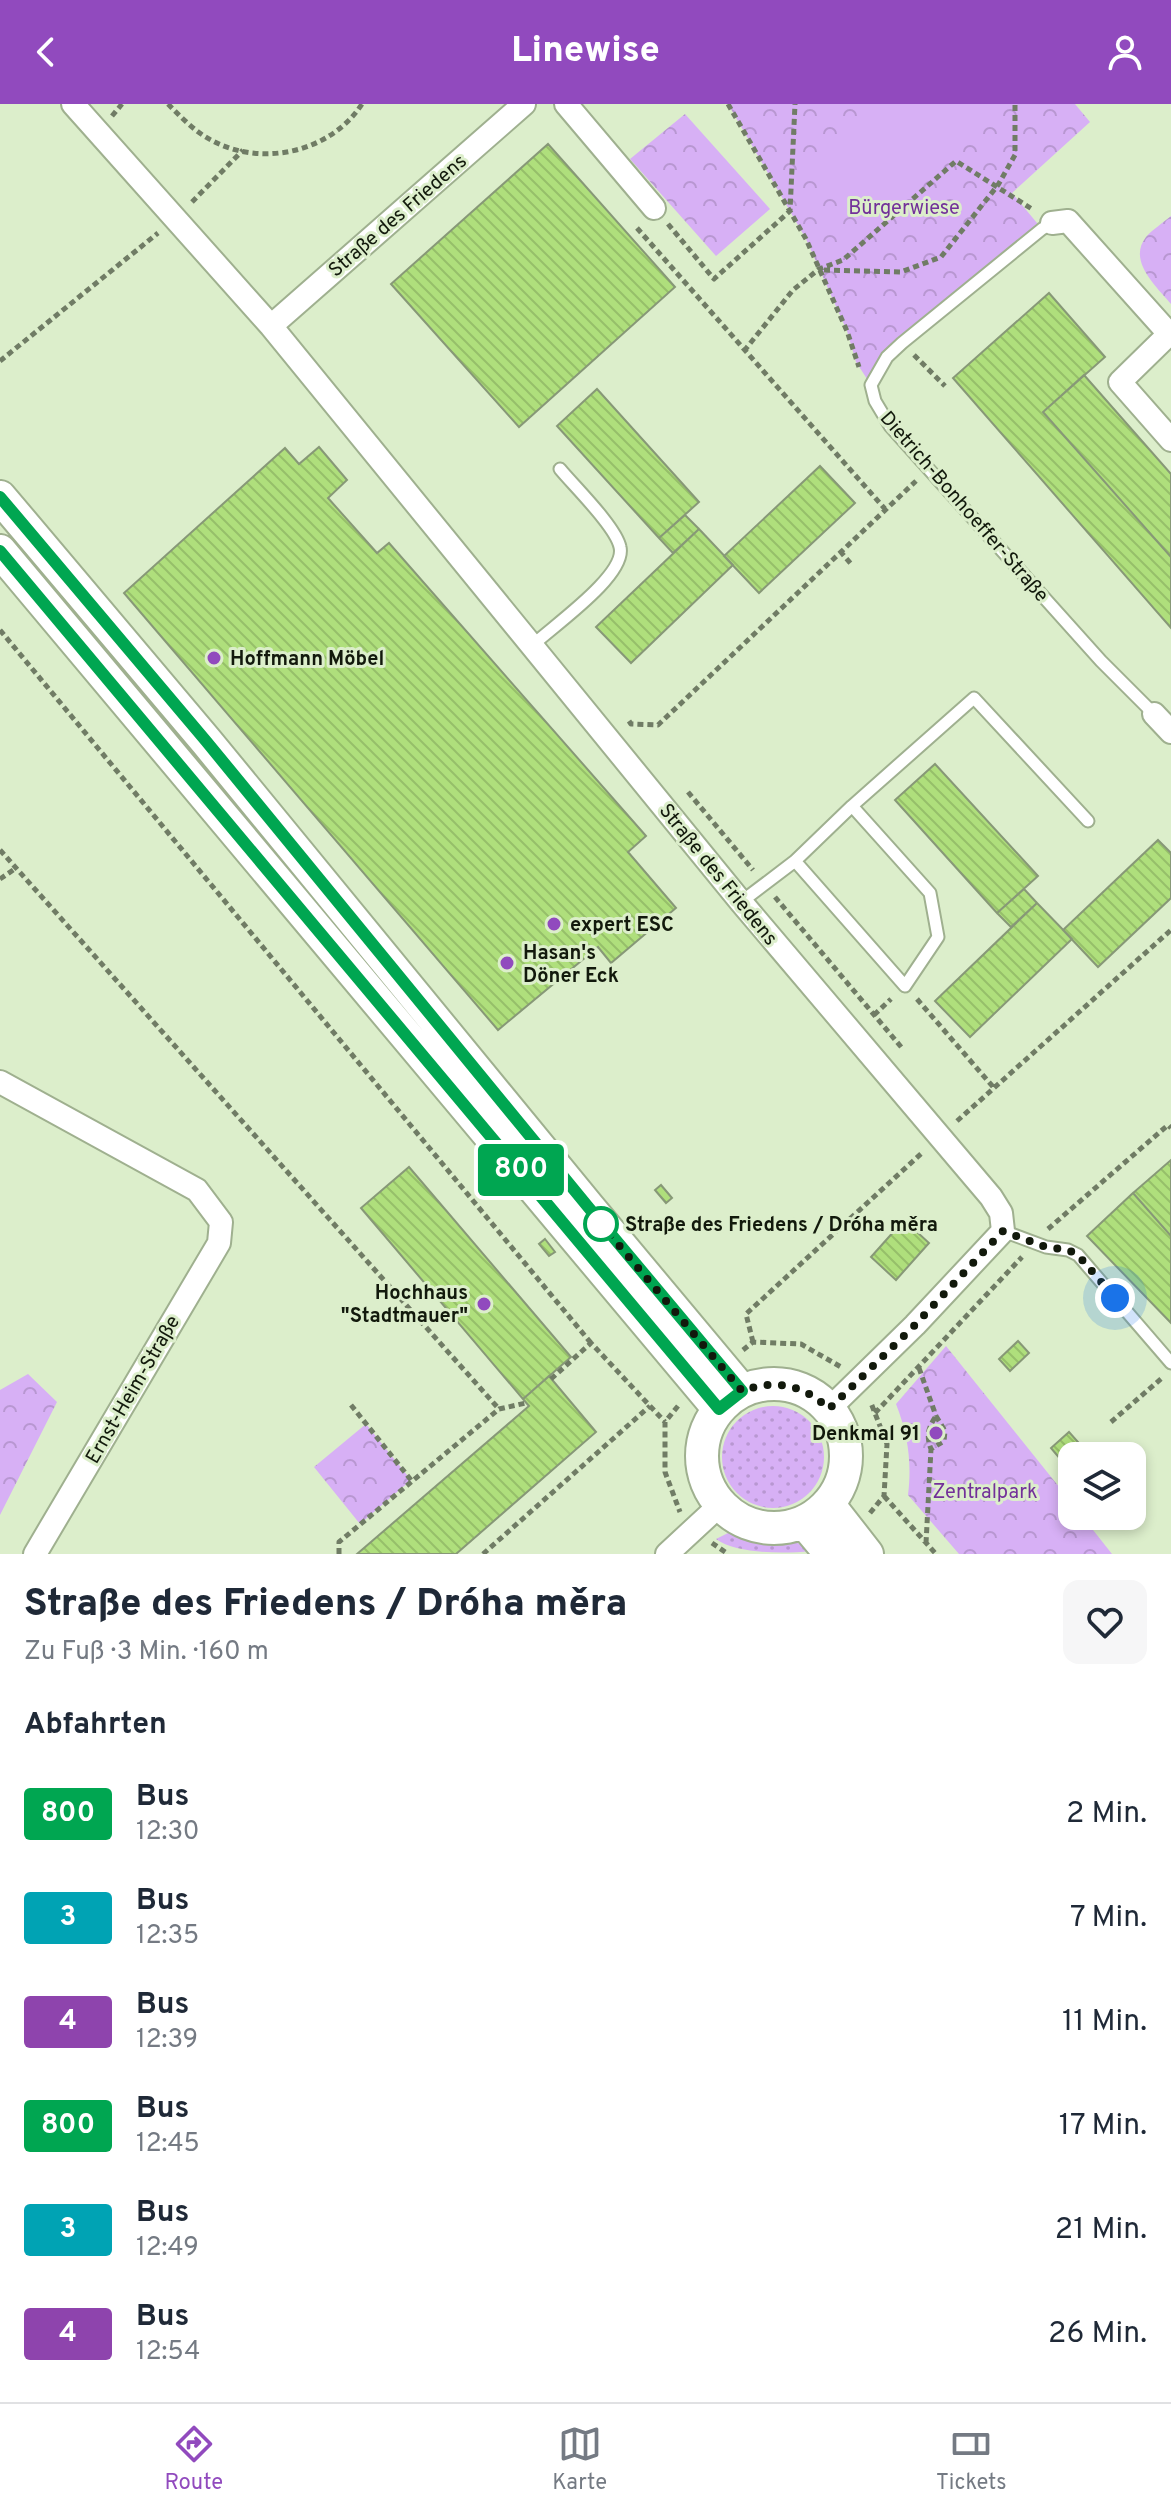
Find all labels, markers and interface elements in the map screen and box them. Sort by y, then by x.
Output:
text: Linewise [511,29,660,75]
icon: back [24,30,68,74]
icon: person [1103,30,1147,74]
street label: Straße des Friedens [324,149,473,284]
park label: Bürgerwiese [848,196,960,222]
street label: Dietrich-Bonhoeffer-Straße [873,406,1054,608]
place label: Hoffmann Möbel [230,647,384,673]
marker: Hoffmann Möbel [205,649,223,667]
street label: Straße des Friedens [652,799,783,952]
place label: expert ESC [570,913,674,939]
marker: expert ESC [545,915,563,933]
place label: Hasan's Döner Eck [523,941,619,990]
marker: Hasan's Döner Eck [498,954,516,972]
line badge: 800 [475,1144,567,1196]
text: 800 [494,1152,548,1188]
marker: Straße des Friedens / Dróha měra [584,1207,618,1241]
place label: Straße des Friedens / Dróha měra [625,1213,938,1239]
your location [1095,1278,1135,1318]
place label: Hochhaus "Stadtmauer" [341,1281,468,1330]
marker: Hochhaus "Stadtmauer" [475,1295,493,1313]
street label: Ernst-Heim-Straße [81,1311,187,1469]
place label: Denkmal 91 [812,1422,920,1448]
marker: Denkmal 91 [927,1424,945,1442]
map controls [1058,1442,1146,1530]
button: layers [1058,1442,1146,1530]
park label: Zentralpark [932,1480,1038,1506]
button: heart [1063,1580,1147,1664]
text: Straße des Friedens / Dróha měra [24,1581,627,1630]
text: Zu Fuß · 3 Min. · 160 m [24,1636,269,1669]
text: Abfahrten [24,1707,167,1744]
text: Bus [136,1779,189,1816]
text: 800 [41,1796,95,1832]
text: 2 Min. [1066,1796,1147,1833]
text: 12:30 [136,1816,200,1849]
text: Bus [136,1883,189,1920]
text: 3 [60,1900,76,1936]
text: 7 Min. [1070,1900,1147,1937]
text: 12:35 [136,1920,199,1953]
text: Bus [136,1987,189,2024]
text: 4 [59,2004,77,2040]
text: 11 Min. [1062,2004,1147,2041]
text: 12:39 [136,2024,198,2057]
text: Bus [136,2091,189,2128]
text: 800 [41,2108,95,2144]
text: 17 Min. [1059,2108,1147,2145]
text: 12:45 [136,2128,200,2161]
text: Bus [136,2195,189,2232]
text: 3 [60,2212,76,2248]
text: 21 Min. [1055,2212,1147,2249]
text: 12:49 [136,2232,199,2265]
text: Bus [136,2299,189,2336]
text: 4 [59,2316,77,2352]
text: 26 Min. [1048,2316,1147,2353]
text: 12:54 [136,2336,200,2369]
tab: Route [164,2422,223,2497]
tab: Karte [552,2422,607,2497]
tab: Tickets [936,2422,1006,2497]

